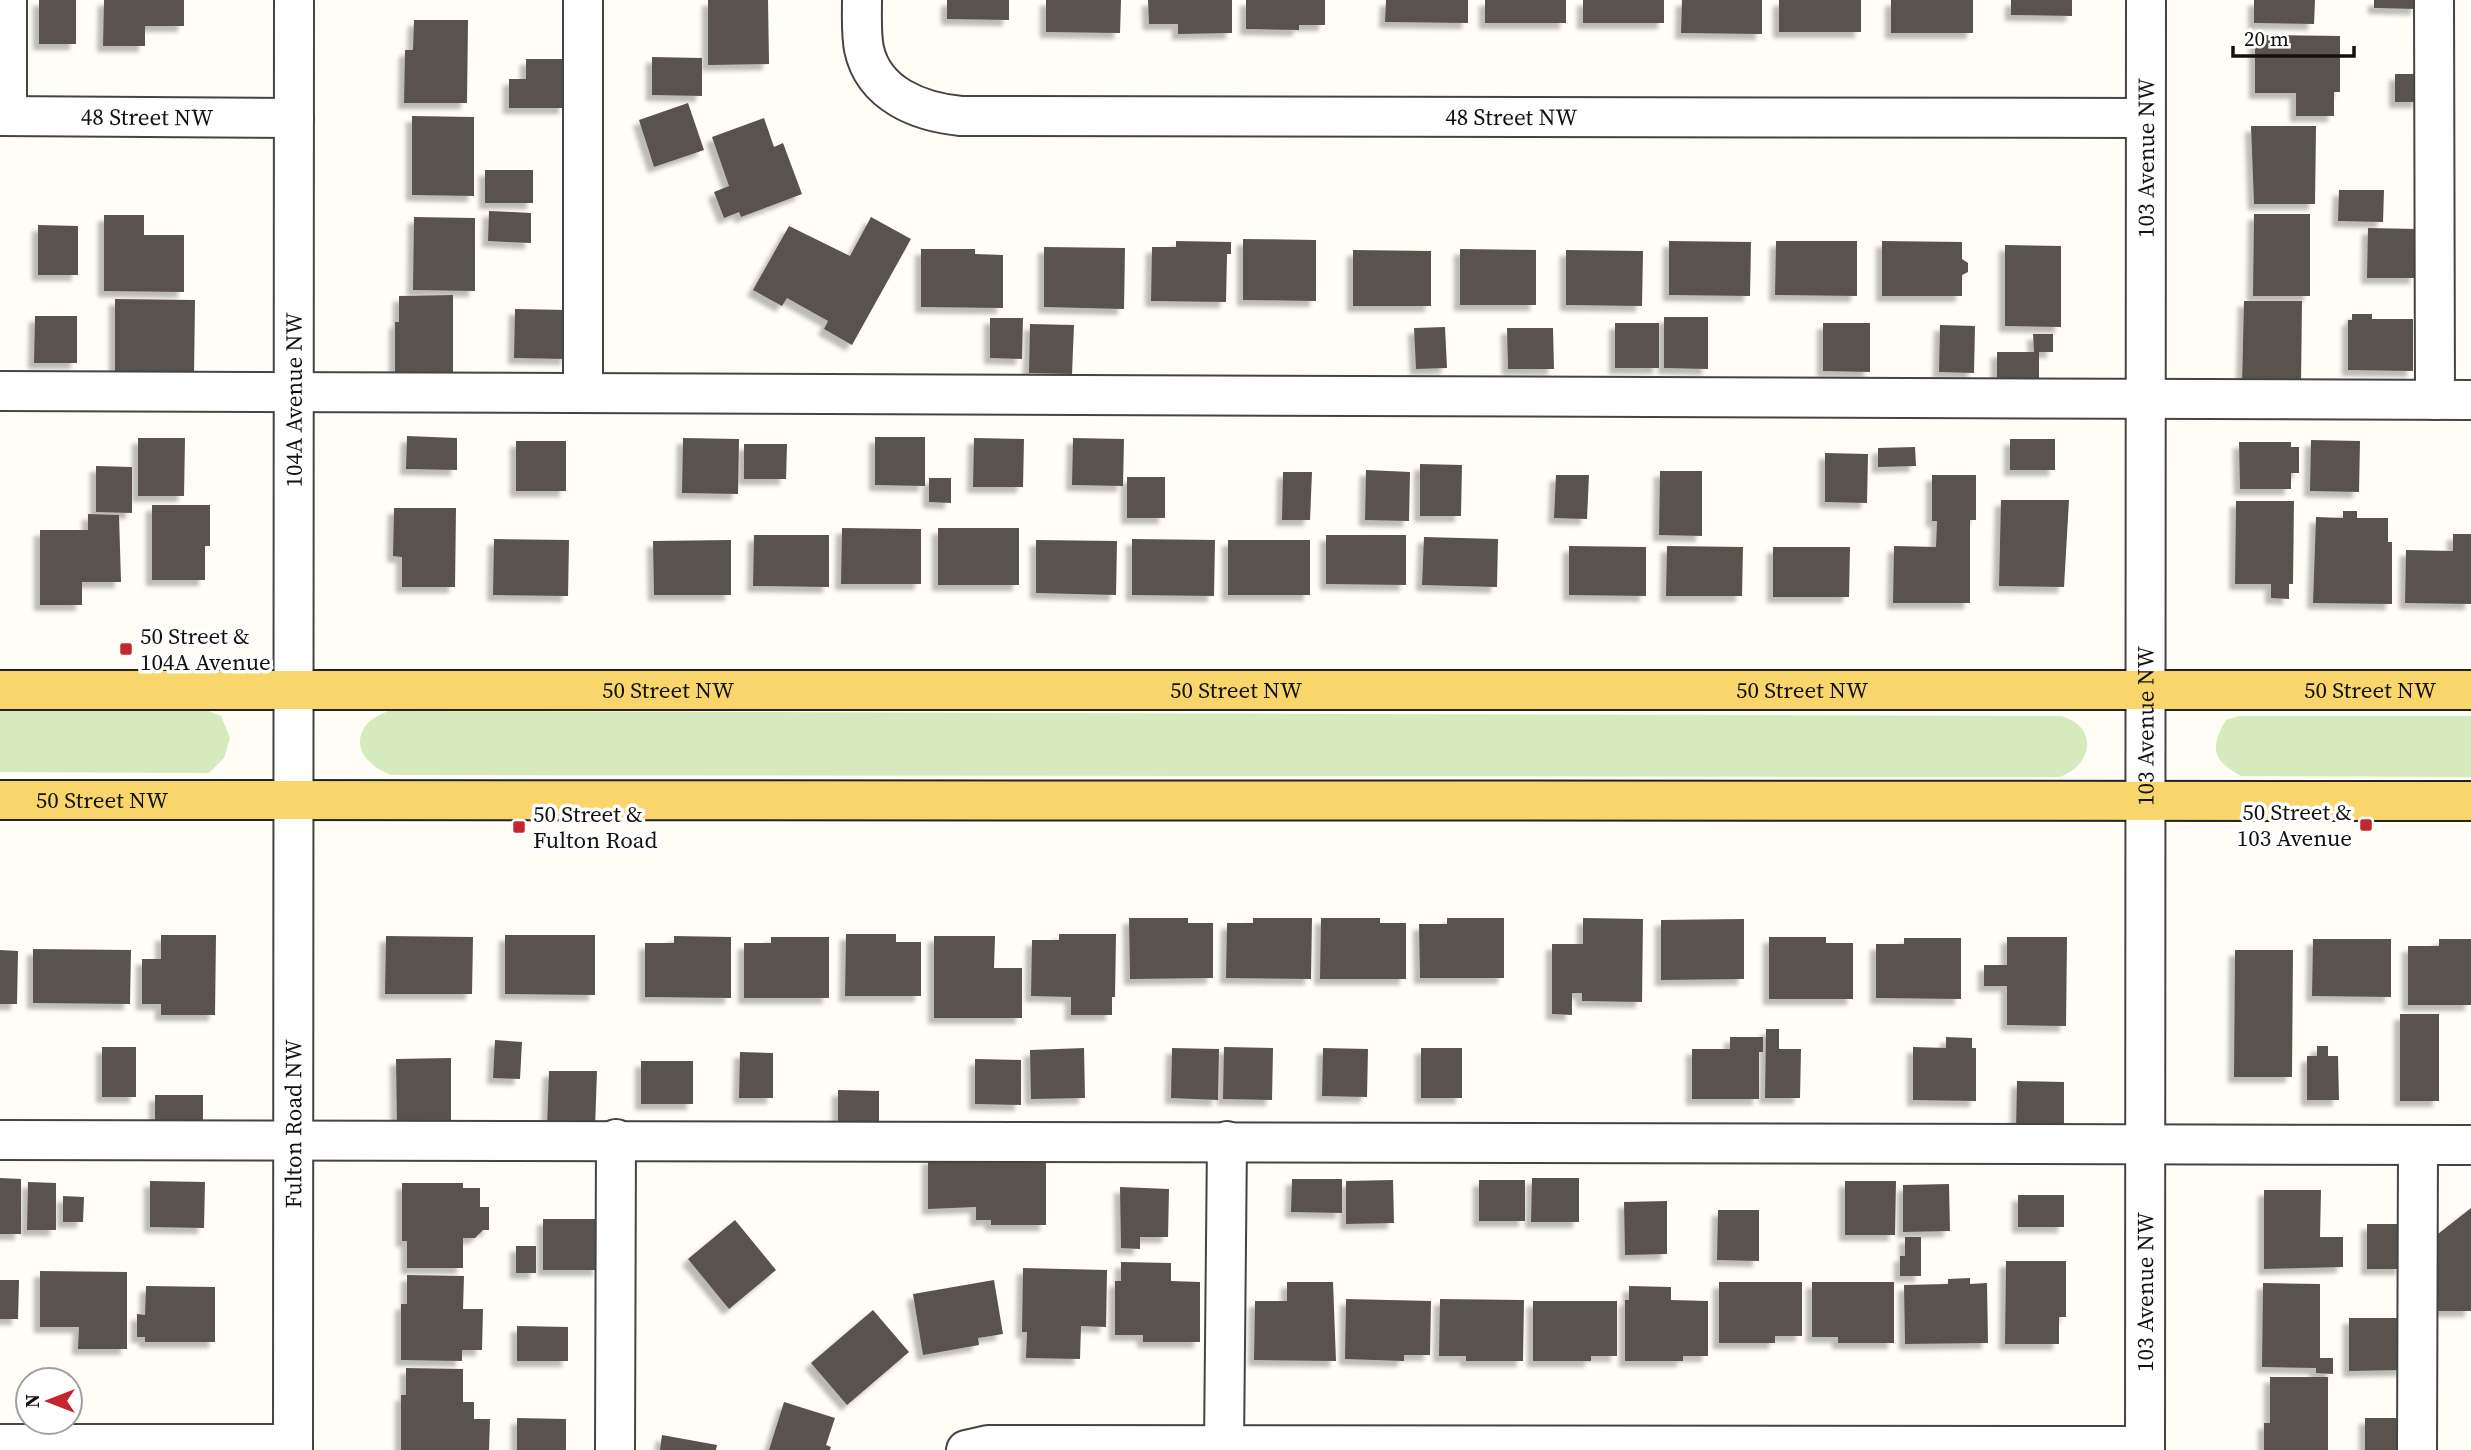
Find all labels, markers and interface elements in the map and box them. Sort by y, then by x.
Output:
scale bar [2233,14,2354,58]
text: 20 m [2244,24,2289,53]
street label: 103 Avenue NW [2130,78,2162,238]
street label: 48 Street NW [81,101,213,133]
street label: 48 Street NW [1445,101,1578,133]
street label: 104A Avenue NW [278,312,310,488]
place label: 50 Street & 104A Avenue [140,620,271,678]
marker: 50 Street & 104A Avenue [118,641,134,657]
street label: 103 Avenue NW [2129,646,2162,806]
street label: 50 Street NW [602,674,734,706]
street label: 50 Street NW [1170,674,1302,706]
street label: 50 Street NW [1736,674,1868,706]
street label: 50 Street NW [2304,674,2436,706]
street label: 50 Street NW [36,784,168,816]
place label: 50 Street & 103 Avenue [2237,796,2352,854]
place label: 50 Street & Fulton Road [533,798,658,856]
marker: 50 Street & 103 Avenue [2358,817,2374,833]
marker: 50 Street & Fulton Road [511,819,527,835]
street label: Fulton Road NW [277,1039,309,1209]
street label: 103 Avenue NW [2129,1212,2161,1372]
north arrow [14,1366,84,1436]
text: N [19,1394,45,1408]

